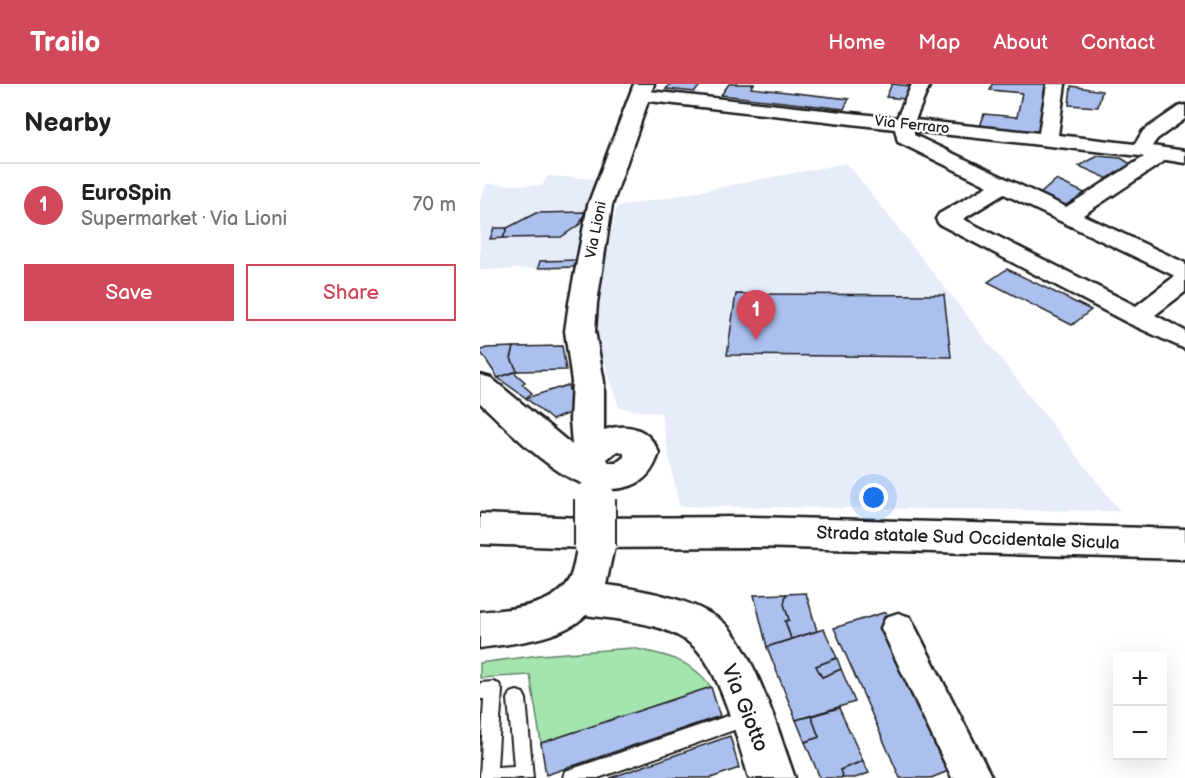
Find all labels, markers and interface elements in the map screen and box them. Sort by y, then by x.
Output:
text: Trailo [30,26,101,59]
text: Home [828,30,885,55]
text: Map [918,30,960,55]
text: About [993,30,1048,55]
text: Contact [1081,30,1155,55]
text: Nearby [24,108,111,139]
street label: Via Ferraro [874,112,950,138]
text: EuroSpin [81,180,172,207]
text: 1 [39,193,48,217]
text: 70 m [412,193,456,217]
street label: Via Lioni [581,200,611,260]
text: Supermarket · Via Lioni [81,207,287,231]
button: Save [24,264,234,321]
button: Share [246,264,456,321]
pin: 1 [736,290,776,340]
your location [859,483,888,512]
street label: Strada statale Sud Occidentale Sicula [816,522,1120,554]
map controls [1113,652,1167,760]
button: + [1113,652,1167,706]
street label: Via Giotto [716,661,774,755]
button: − [1113,706,1167,760]

